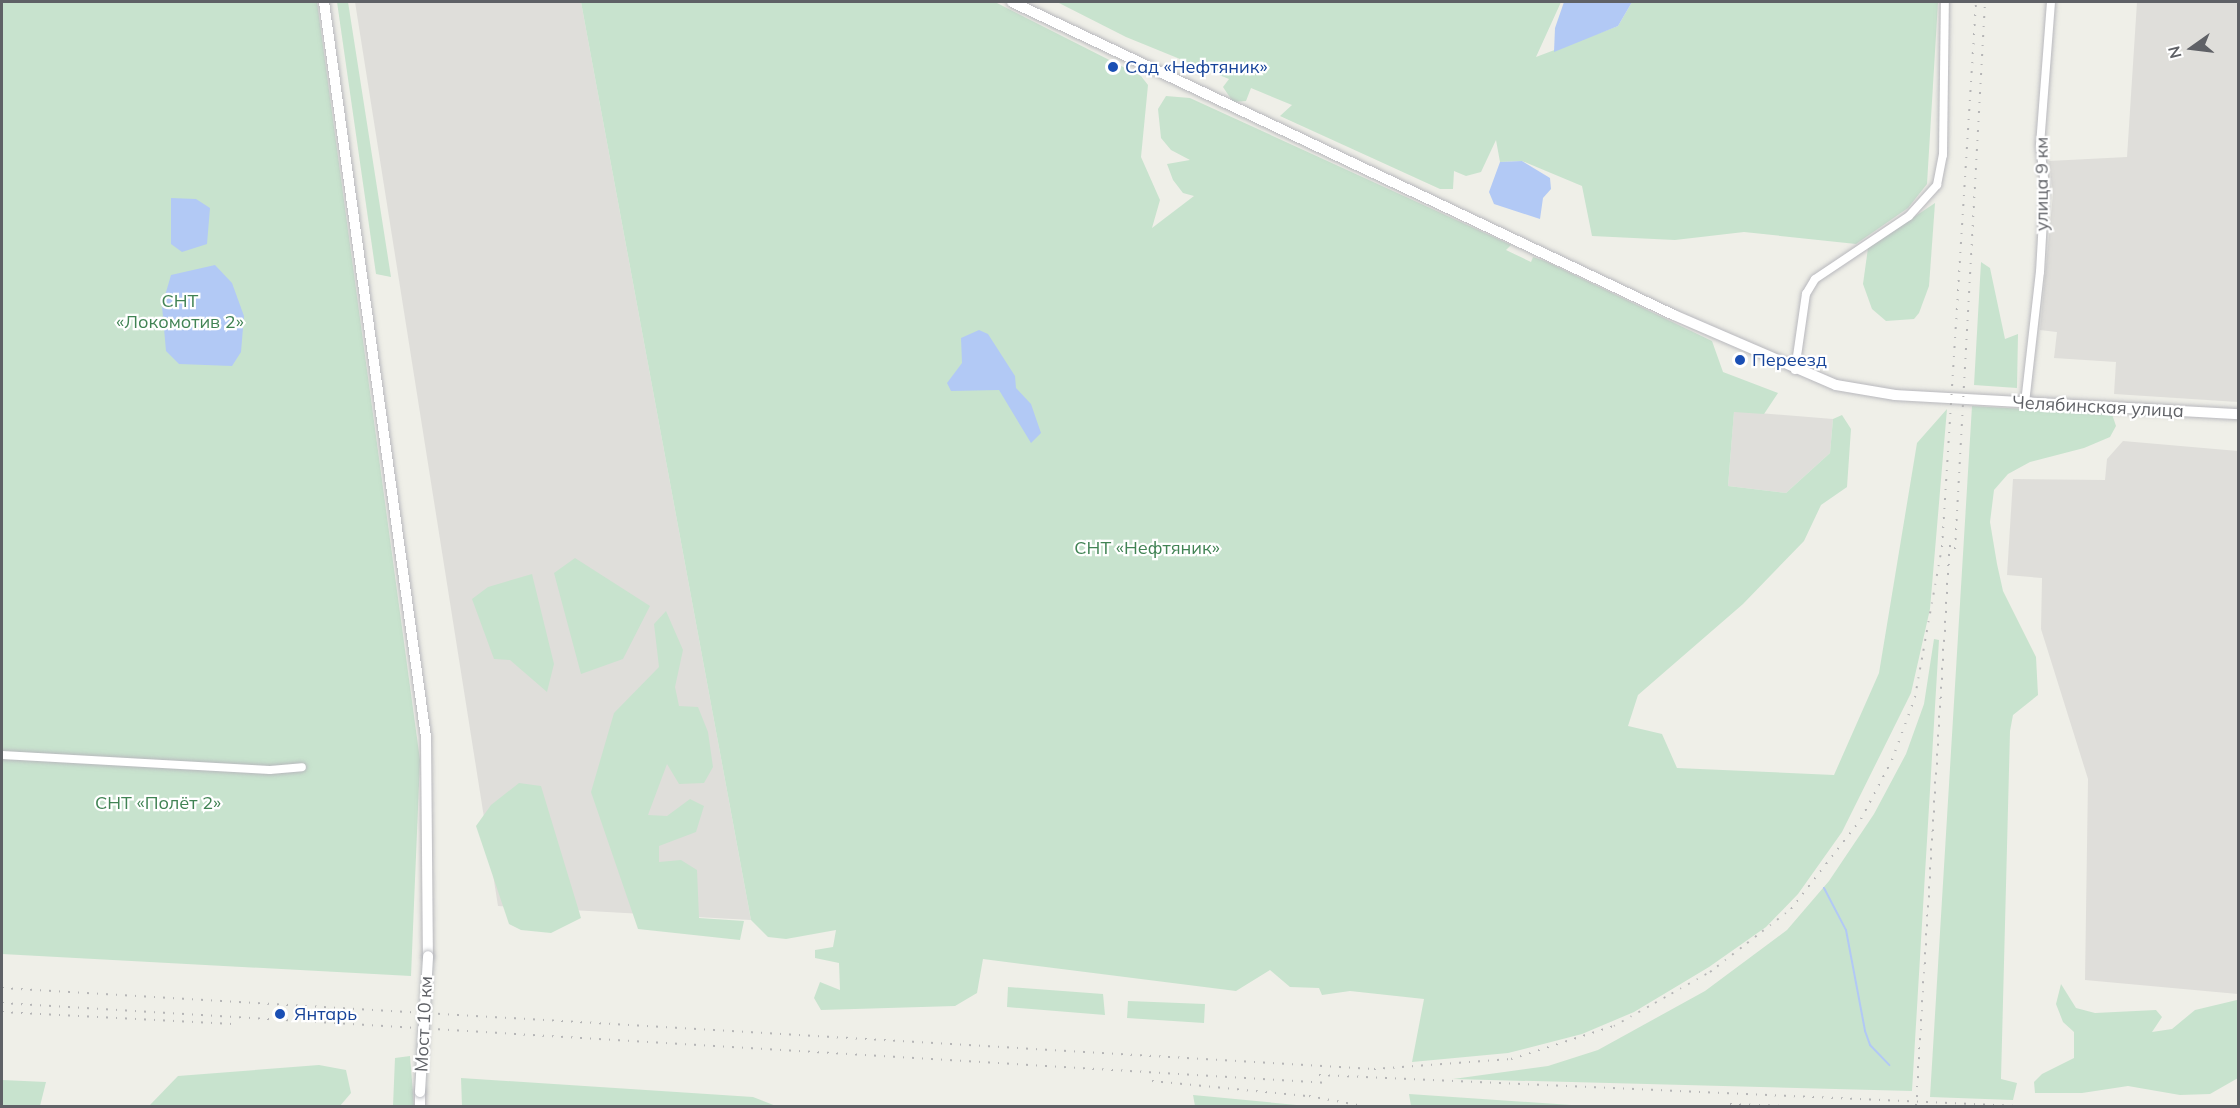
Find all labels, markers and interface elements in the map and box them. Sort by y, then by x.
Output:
north arrow [2162,18,2222,78]
text: N [2163,44,2186,61]
place label: Сад «Нефтяник» [1125,56,1267,78]
marker: Сад «Нефтяник» [1106,60,1120,74]
street label: улица 9 км [2031,137,2053,231]
park label: СНТ «Локомотив 2» [116,291,244,334]
place label: Переезд [1752,349,1827,371]
marker: Переезд [1733,353,1747,367]
street label: Челябинская улица [2012,392,2184,422]
park label: СНТ «Нефтяник» [1074,537,1220,559]
park label: СНТ «Полёт 2» [95,792,221,814]
street label: Мост 10 км [411,976,437,1072]
place label: Янтарь [294,1003,357,1025]
marker: Янтарь [271,1005,289,1023]

